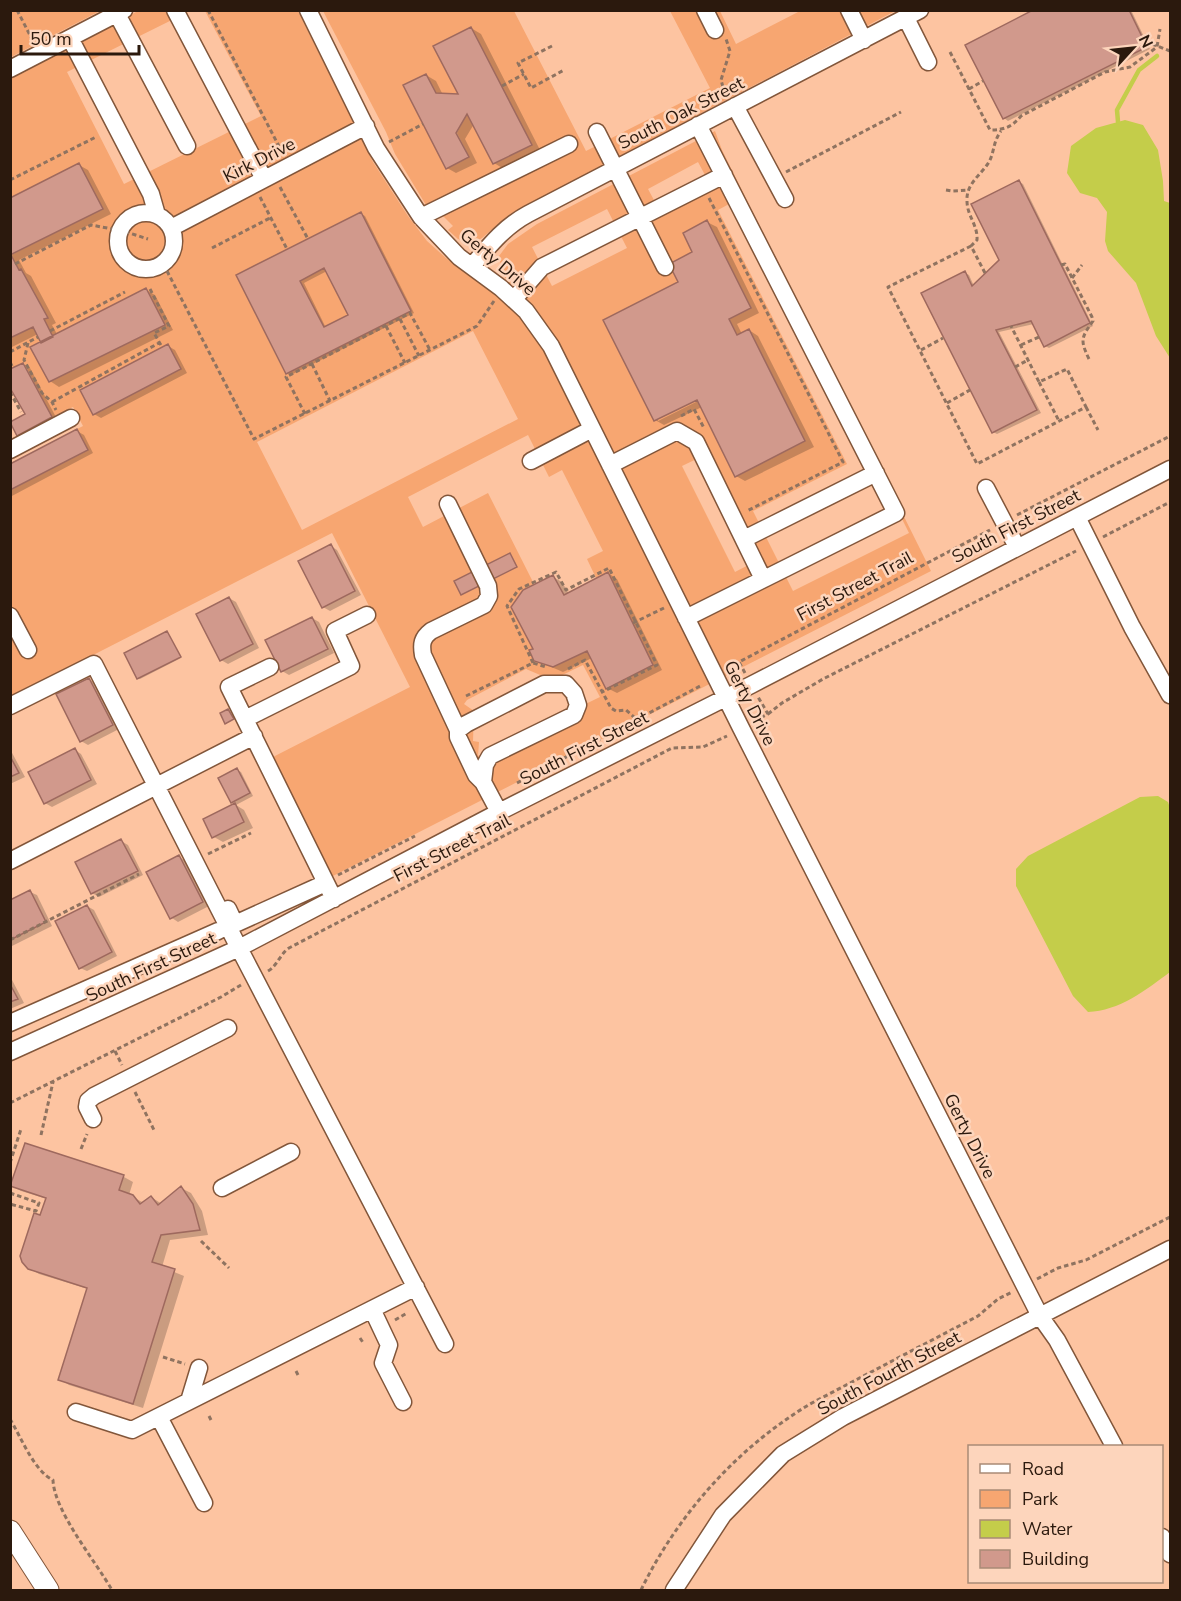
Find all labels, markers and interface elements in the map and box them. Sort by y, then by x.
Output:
scale bar [21,18,140,56]
north arrow [1103,18,1163,78]
text: 50 m [30,27,72,51]
text: N [1133,31,1158,52]
street label: South Oak Street [614,71,749,155]
street label: Kirk Drive [219,132,299,188]
street label: Gerty Drive [455,223,541,301]
street label: South First Street [948,483,1085,569]
street label: First Street Trail [793,545,918,627]
street label: Gerty Drive [718,656,782,750]
street label: South First Street [516,705,653,791]
street label: First Street Trail [389,808,515,888]
street label: South First Street [82,926,221,1008]
street label: Gerty Drive [938,1089,1002,1183]
street label: South Fourth Street [813,1325,966,1421]
legend [968,1445,1163,1583]
text: Road [1022,1457,1064,1481]
text: Park [1022,1487,1059,1511]
text: Water [1022,1517,1073,1541]
text: Building [1022,1547,1089,1571]

